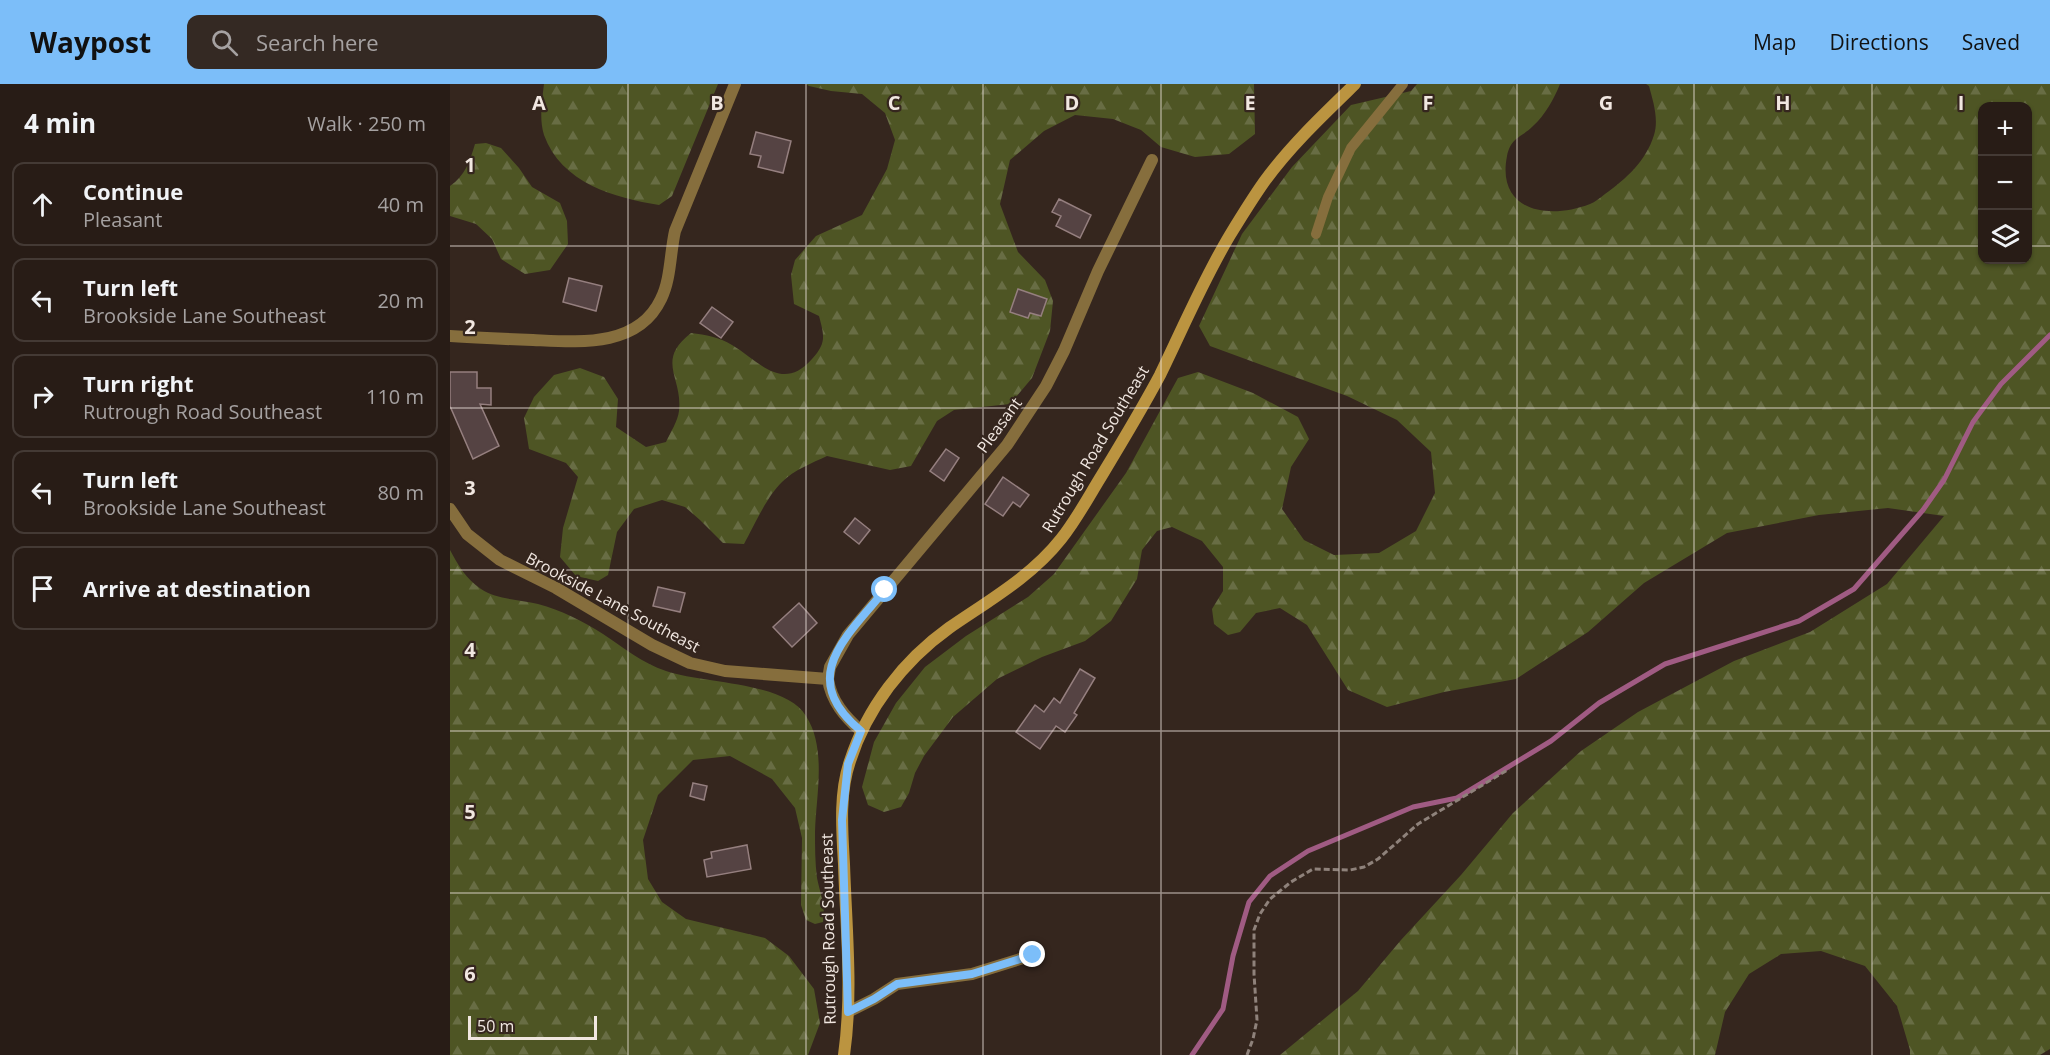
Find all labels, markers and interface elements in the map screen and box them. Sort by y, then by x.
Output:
search box [187,15,607,69]
text: Waypost [30,23,151,61]
icon: search [208,26,241,59]
text: Search here [256,27,379,57]
text: Map [1753,28,1796,56]
text: Directions [1829,28,1929,56]
text: Saved [1962,28,2020,56]
text: A [532,89,546,116]
text: B [710,89,724,116]
text: C [888,89,901,116]
text: D [1065,89,1079,116]
text: E [1244,89,1256,116]
text: F [1423,89,1433,116]
text: G [1599,89,1613,116]
text: H [1775,89,1791,116]
text: I [1958,89,1964,116]
map controls [1978,102,2032,264]
button: + [1978,102,2032,156]
text: 4 min [24,105,96,141]
text: Walk · 250 m [307,110,426,137]
text: 1 [464,151,476,178]
button: − [1978,156,2032,210]
text: Continue [83,176,183,206]
icon: ahead [26,188,59,221]
text: 40 m [377,191,424,218]
text: Pleasant [83,206,162,233]
button: layers [1978,210,2032,264]
text: Turn left [83,272,178,302]
icon: left [26,284,59,317]
text: 20 m [377,287,424,314]
text: Brookside Lane Southeast [83,302,326,329]
text: 2 [464,313,476,340]
street label: Rutrough Road Southeast [1036,361,1154,537]
text: Turn right [83,368,194,398]
icon: right [26,380,59,413]
text: 110 m [366,383,424,410]
street label: Pleasant [971,393,1027,457]
text: Rutrough Road Southeast [83,398,322,425]
text: Turn left [83,464,178,494]
text: 3 [464,474,476,501]
icon: left [26,476,59,509]
text: 80 m [377,479,424,506]
text: Brookside Lane Southeast [83,494,326,521]
street label: Brookside Lane Southeast [522,547,704,657]
icon: arrive [26,572,59,605]
text: Arrive at destination [83,573,311,603]
route start [871,576,897,602]
text: 4 [464,636,476,663]
text: 5 [464,798,476,825]
street label: Rutrough Road Southeast [815,833,841,1025]
route end [1019,941,1045,967]
text: 6 [464,960,476,987]
scale bar [468,1013,597,1040]
text: 50 m [477,1015,514,1037]

